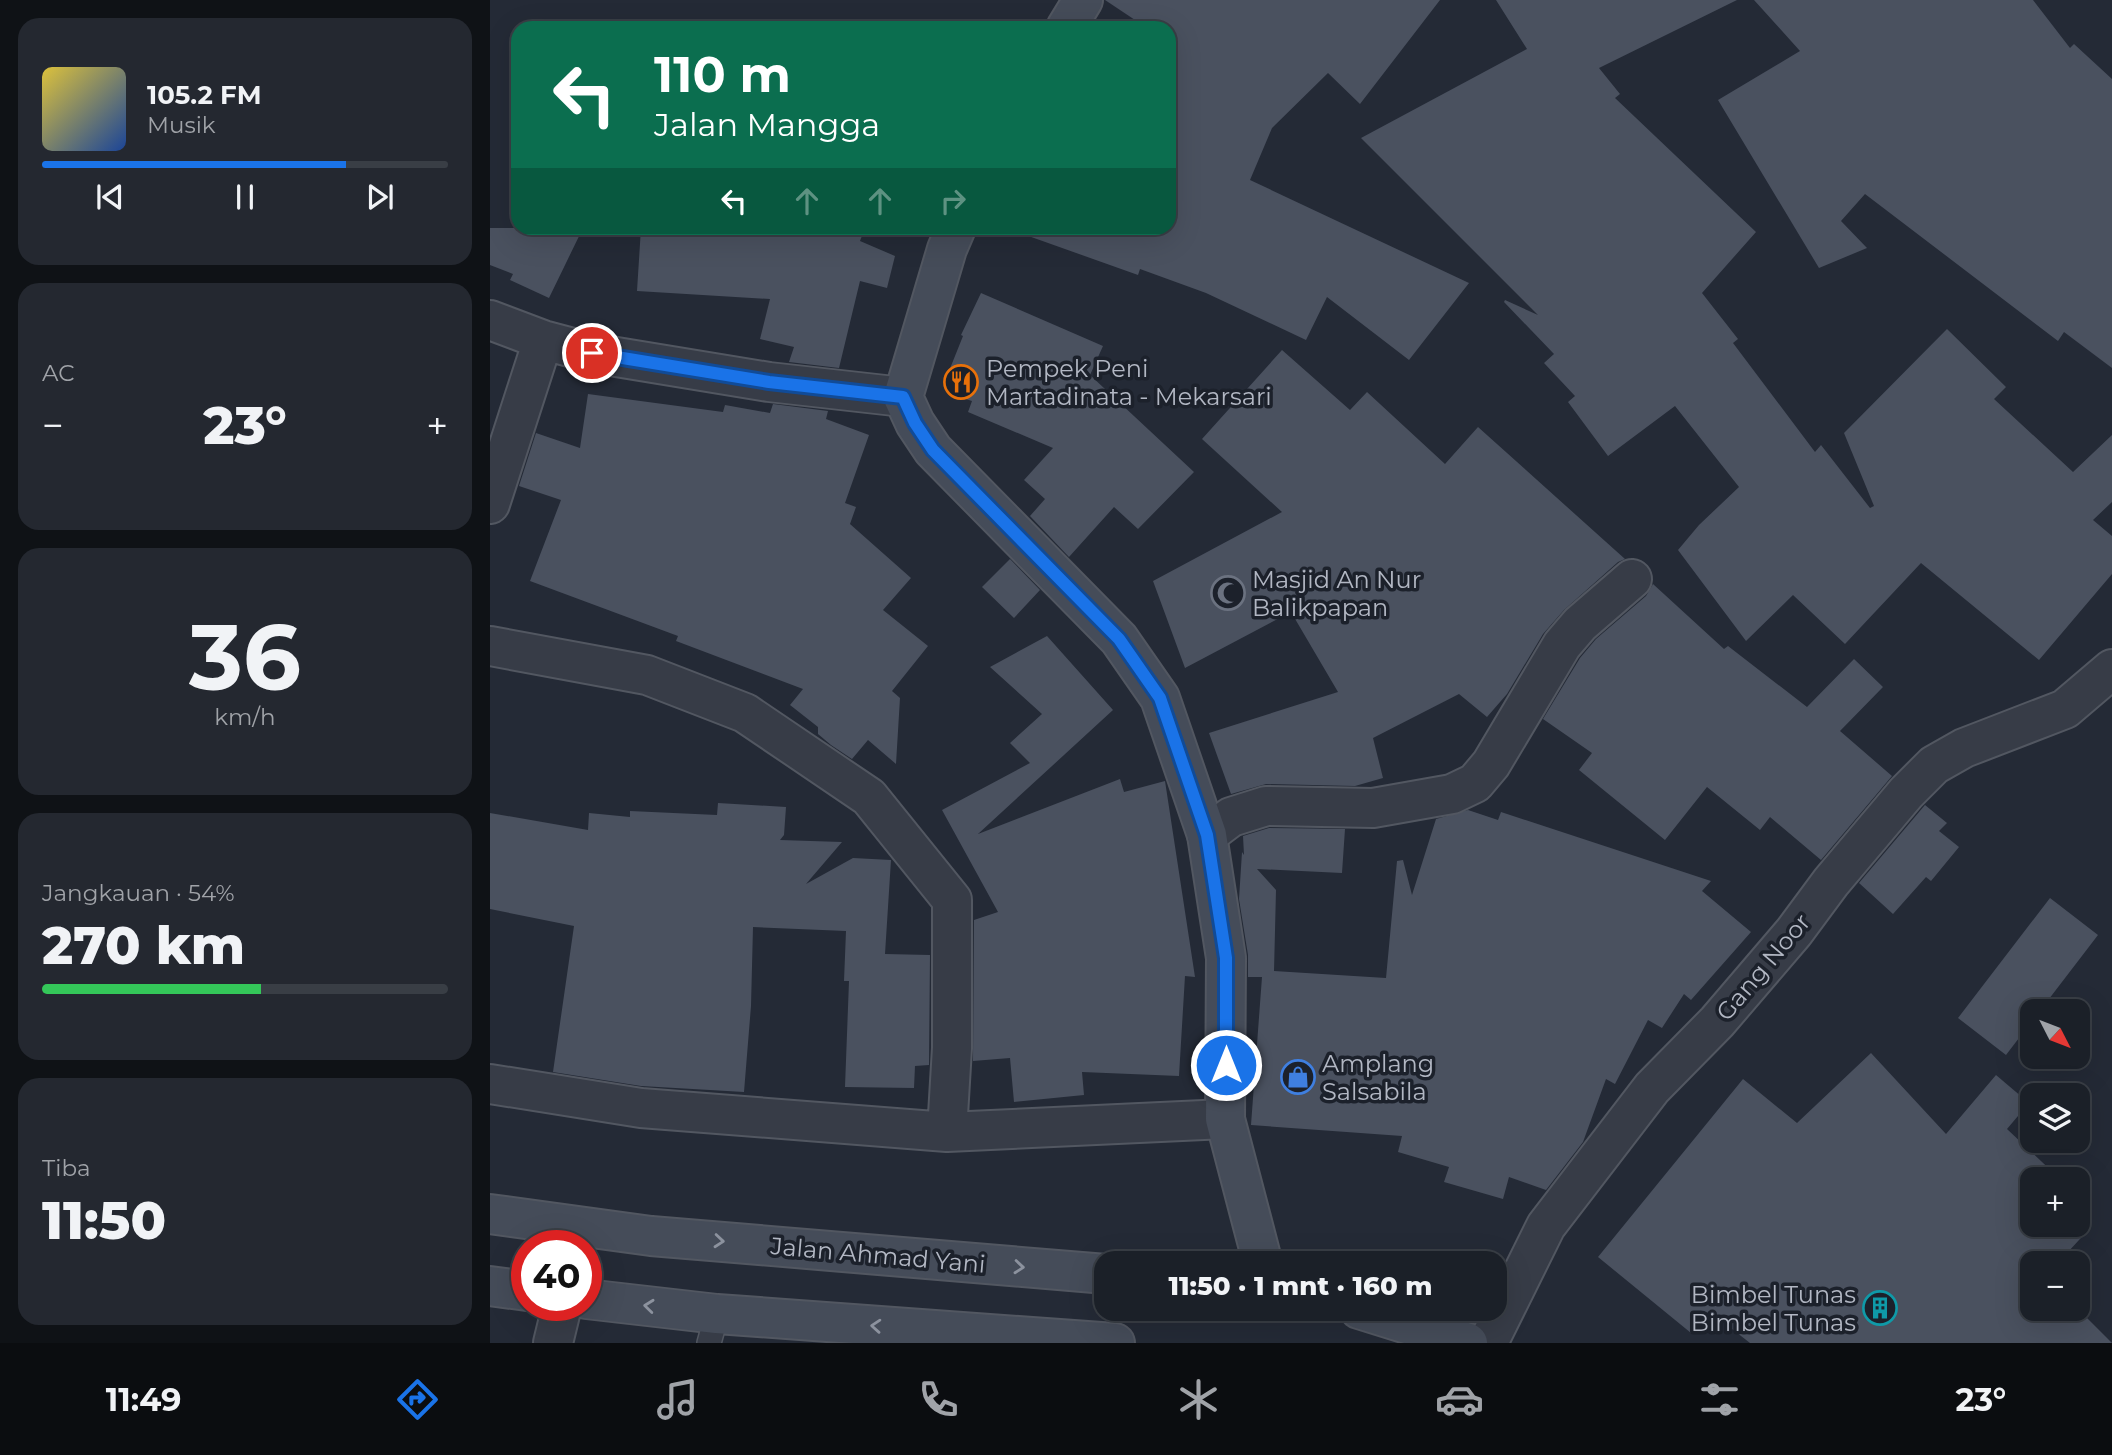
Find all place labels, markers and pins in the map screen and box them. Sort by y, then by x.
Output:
pin [562,323,622,383]
place label: Pempek Peni Martadinata - Mekarsari [986,354,1272,411]
restaurant icon: Pempek Peni Martadinata - Mekarsari [942,363,980,401]
place label: Masjid An Nur Balikpapan [1252,565,1421,622]
mosque icon: Masjid An Nur Balikpapan [1209,574,1247,612]
place label: Amplang Salsabila [1322,1049,1434,1106]
shop icon: Amplang Salsabila [1279,1058,1317,1096]
place label: Bimbel Tunas Bimbel Tunas [1691,1280,1856,1337]
building icon: Bimbel Tunas Bimbel Tunas [1861,1289,1899,1327]

